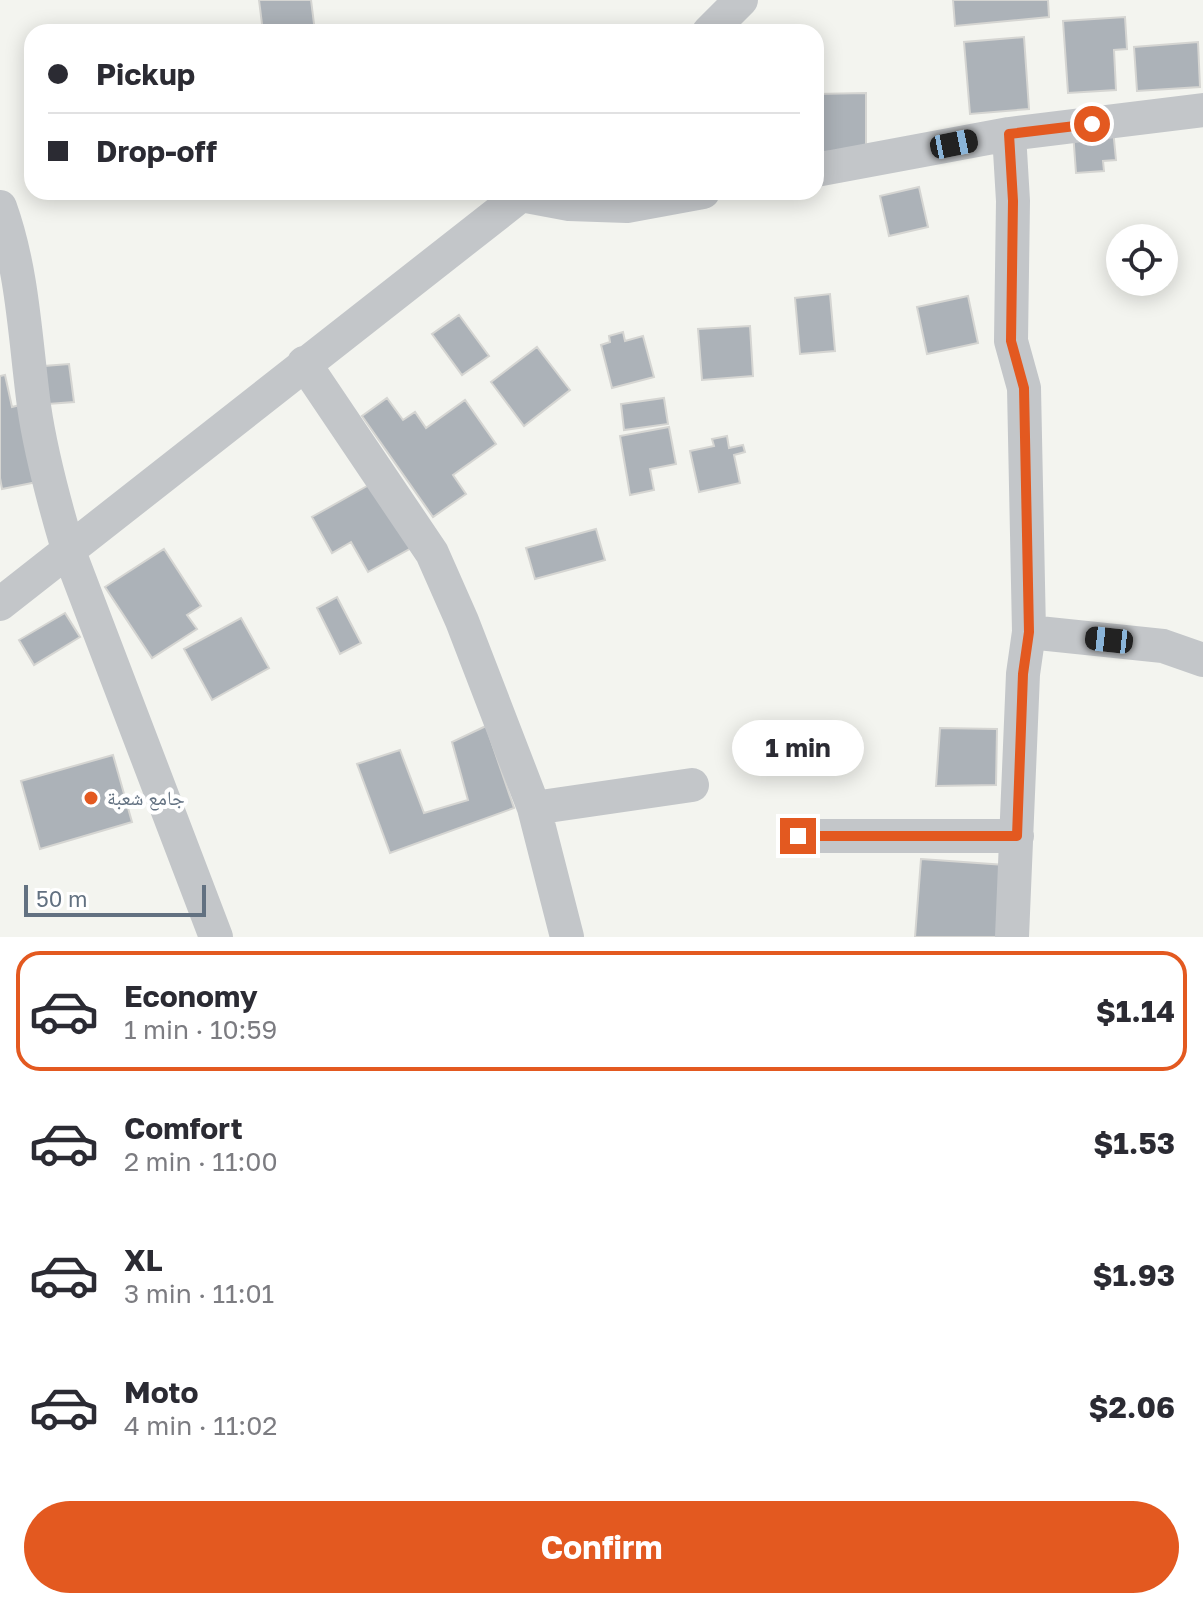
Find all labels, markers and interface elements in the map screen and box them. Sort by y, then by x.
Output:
text: Pickup [96,56,195,92]
route start [1074,106,1110,142]
car [928,128,980,160]
text: Drop-off [96,133,217,169]
map controls [1106,224,1178,296]
button: locate [1106,224,1178,296]
car [1084,626,1134,654]
callout: 1 min [732,720,864,776]
text: 1 min [765,732,831,763]
place label: جامع شعبة [107,785,185,811]
marker: جامع شعبة [82,789,100,807]
route end [780,818,816,854]
scale bar [24,881,206,917]
text: 50 m [36,885,87,912]
icon: car [28,975,100,1047]
text: Economy [124,978,258,1014]
text: $1.14 [1096,993,1175,1029]
text: 1 min · 10:59 [124,1014,277,1045]
icon: car [28,1107,100,1179]
text: Comfort [124,1110,243,1146]
text: $1.53 [1093,1125,1175,1161]
text: 2 min · 11:00 [124,1146,278,1177]
icon: car [28,1239,100,1311]
text: XL [124,1242,163,1278]
text: $1.93 [1093,1257,1175,1293]
text: 3 min · 11:01 [124,1278,274,1309]
icon: car [28,1371,100,1443]
text: Moto [124,1374,199,1410]
text: $2.06 [1088,1389,1175,1425]
text: 4 min · 11:02 [124,1410,277,1441]
button: Confirm [24,1501,1179,1593]

